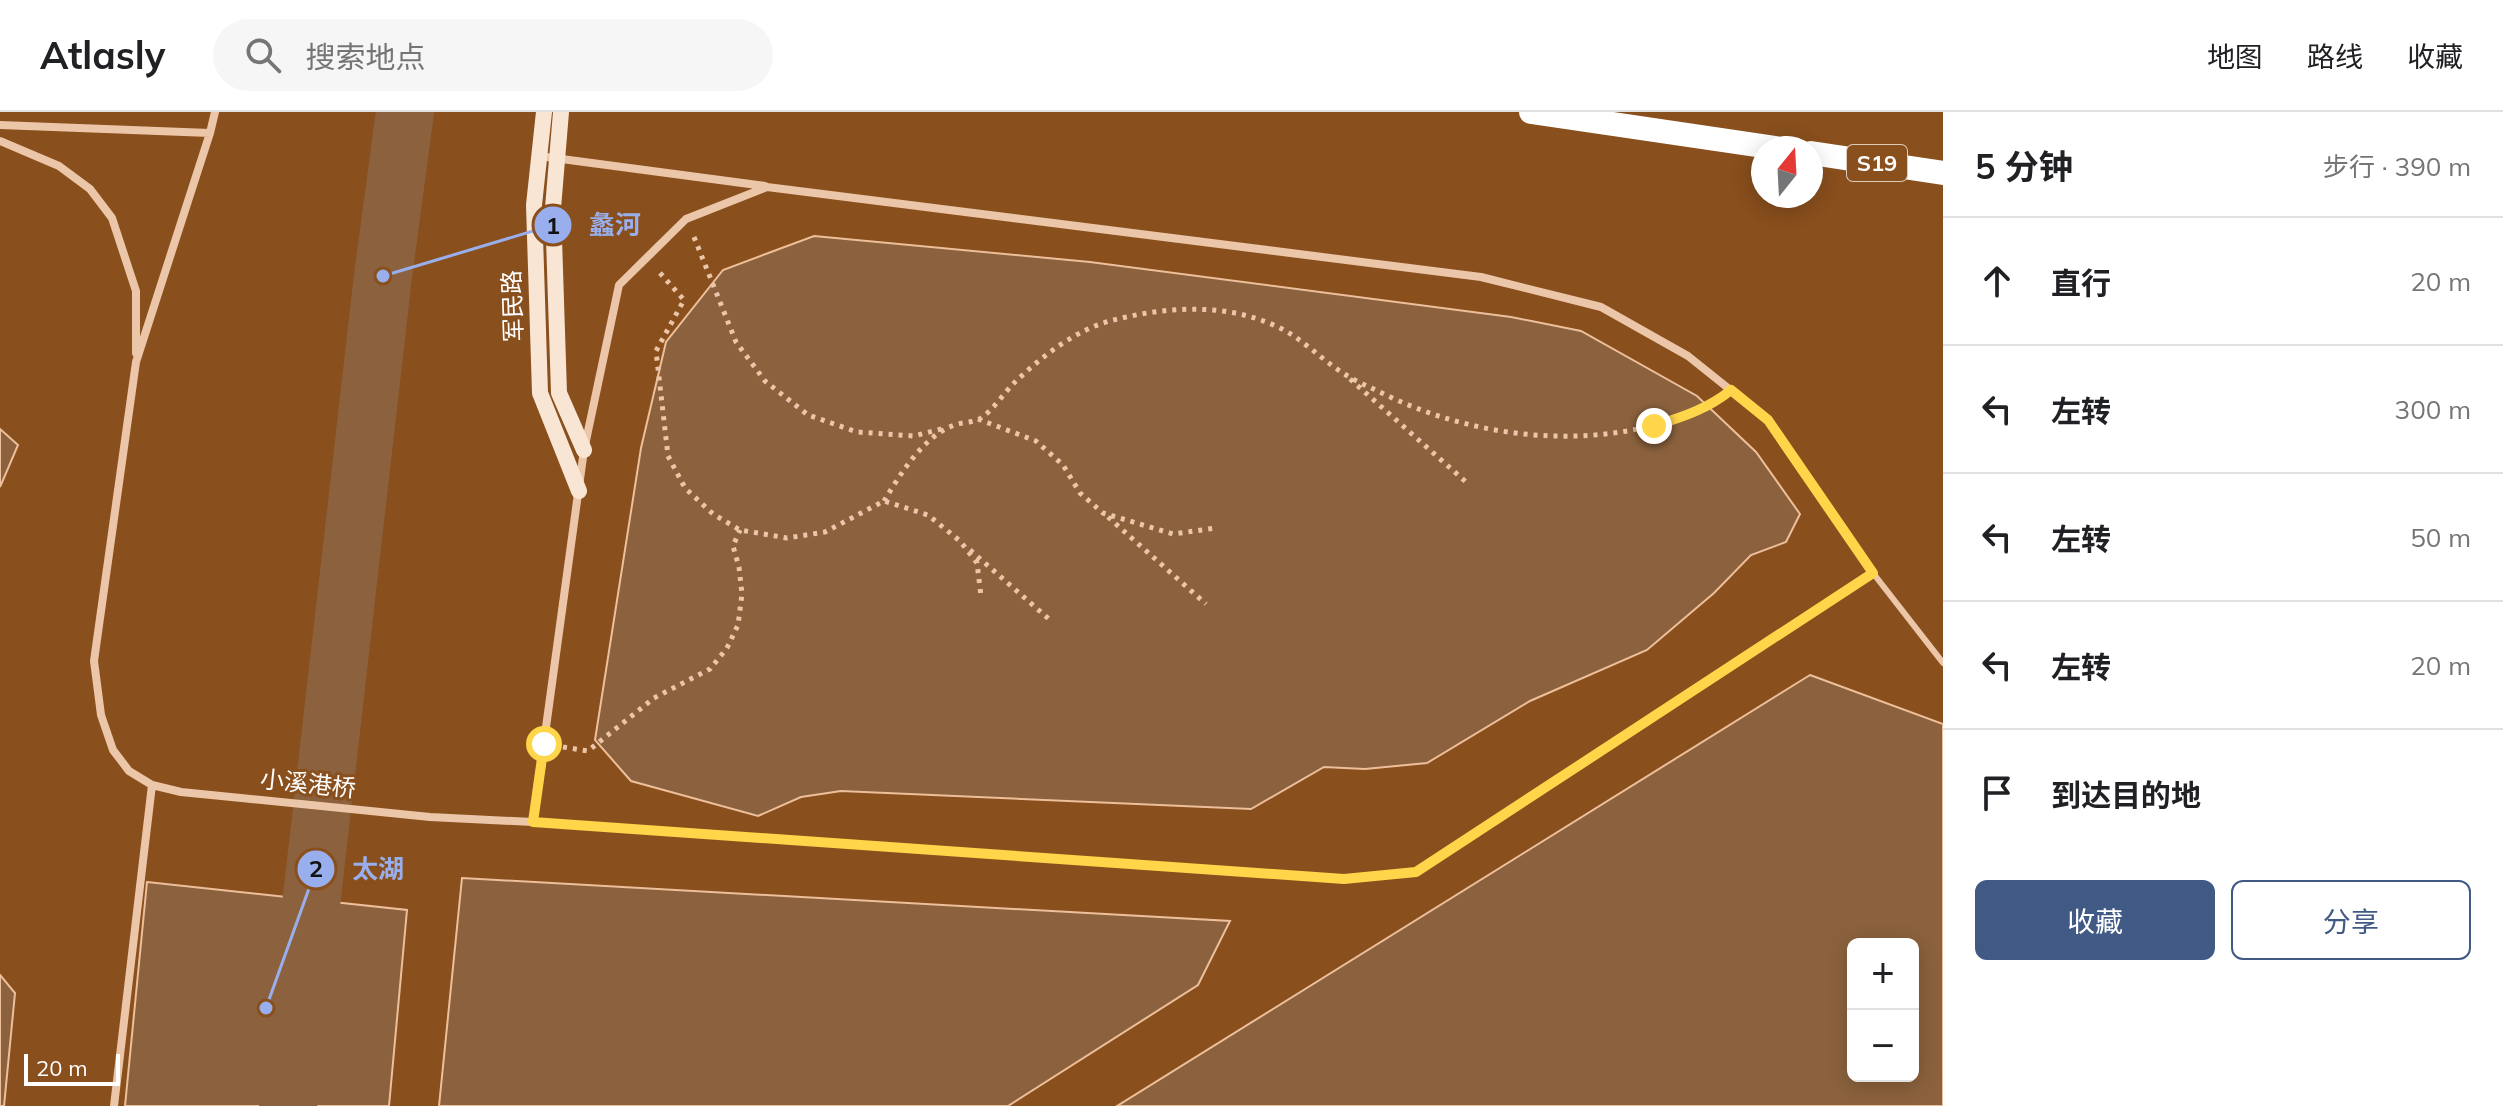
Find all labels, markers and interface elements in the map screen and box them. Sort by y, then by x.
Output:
search box [213,19,773,91]
text: Atlasly [40,31,165,79]
icon: search [241,33,285,77]
text: 搜索地点 [305,38,425,76]
text: 地图 [2207,39,2263,74]
text: 路线 [2307,39,2363,74]
text: 收藏 [2407,39,2463,74]
north arrow [1751,136,1823,208]
road number: S19 [1847,145,1907,181]
text: 5 分钟 [1975,145,2073,188]
text: 步行 · 390 m [2323,150,2471,183]
callout: 蠡河 [533,200,657,250]
text: 蠡河 [589,208,641,241]
text: 1 [546,210,560,240]
icon: ahead [1975,259,2019,303]
text: 直行 [2051,264,2111,302]
text: 20 m [2410,265,2471,298]
street label: 军民路 [496,270,528,343]
icon: left [1975,387,2019,431]
text: 左转 [2051,392,2111,430]
text: 300 m [2395,393,2471,426]
route end [1636,408,1672,444]
icon: left [1975,515,2019,559]
text: 左转 [2051,520,2111,558]
text: 50 m [2410,521,2471,554]
icon: left [1975,643,2019,687]
text: 左转 [2051,648,2111,686]
text: 20 m [2410,649,2471,682]
route start [526,726,562,762]
street label: 小溪港桥 [259,763,357,803]
icon: arrive [1975,771,2019,815]
text: 到达目的地 [2051,776,2201,814]
callout: 太湖 [296,844,420,894]
text: 太湖 [352,852,404,885]
text: 2 [309,853,323,883]
button: 收藏 [1975,880,2215,960]
button: 分享 [2231,880,2471,960]
map controls [1847,938,1919,1082]
button: + [1847,938,1919,1010]
button: − [1847,1010,1919,1082]
scale bar [24,1050,120,1086]
text: 20 m [36,1054,87,1082]

